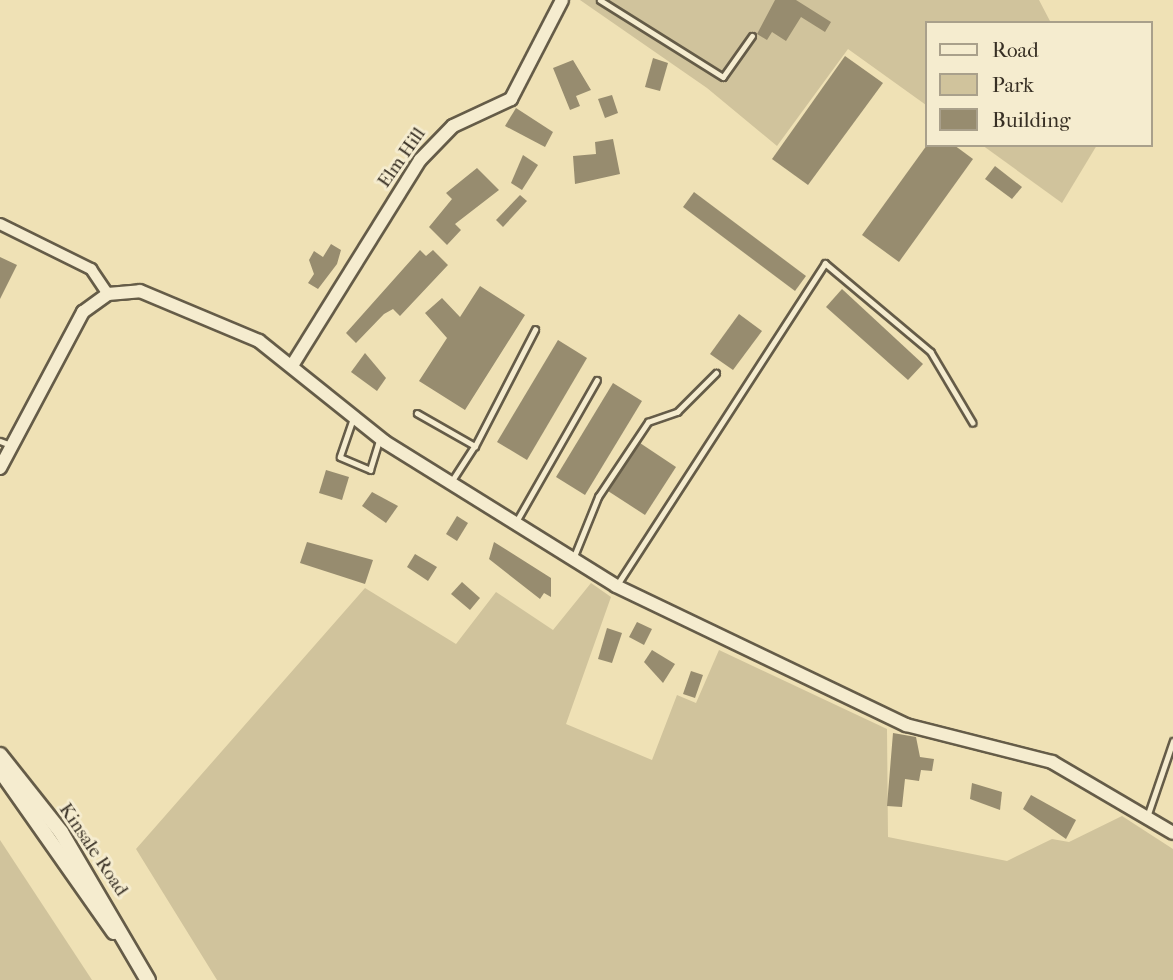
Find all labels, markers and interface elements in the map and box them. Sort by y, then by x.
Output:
legend [925,21,1152,147]
text: Road [992,38,1039,62]
text: Park [992,73,1034,97]
text: Building [992,108,1070,132]
street label: Elm Hill [373,124,431,192]
street label: Kinsale Road [54,799,132,901]

